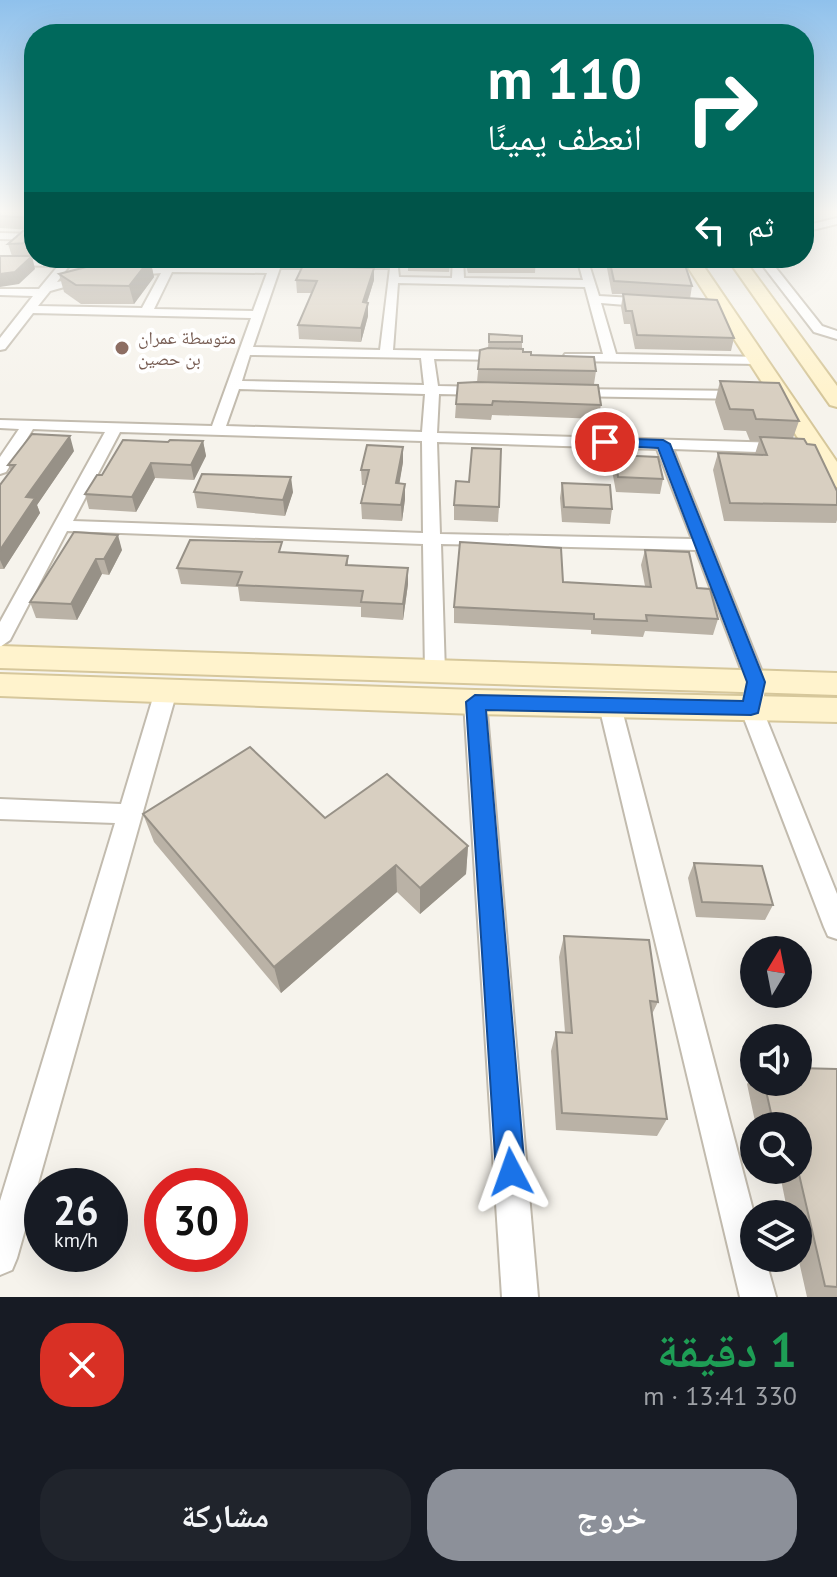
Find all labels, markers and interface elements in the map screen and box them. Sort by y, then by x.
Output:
text: 110 m [487,42,642,114]
icon: right [670,56,774,160]
text: انعطف يمينًا [487,113,642,160]
text: ثم [748,206,774,245]
icon: left [688,208,732,252]
place label: متوسطة عمران بن حصين [138,326,236,370]
marker: متوسطة عمران بن حصين [113,339,131,357]
pin [571,408,639,476]
icon: arrive [583,420,627,464]
north arrow [740,936,812,1008]
map controls [740,936,812,1272]
button: sound [740,1024,812,1096]
button: search [740,1112,812,1184]
position arrow [469,1130,553,1214]
speed limit sign: 30 [144,1168,248,1272]
text: 26 [53,1184,99,1236]
button: layers [740,1200,812,1272]
text: km/h [54,1227,98,1253]
text: 1 دقيقة [657,1318,797,1380]
button: close [40,1323,124,1407]
text: 330 m · 13:41 [643,1379,797,1412]
button: مشاركة [40,1469,411,1561]
button: خروج [427,1469,797,1561]

